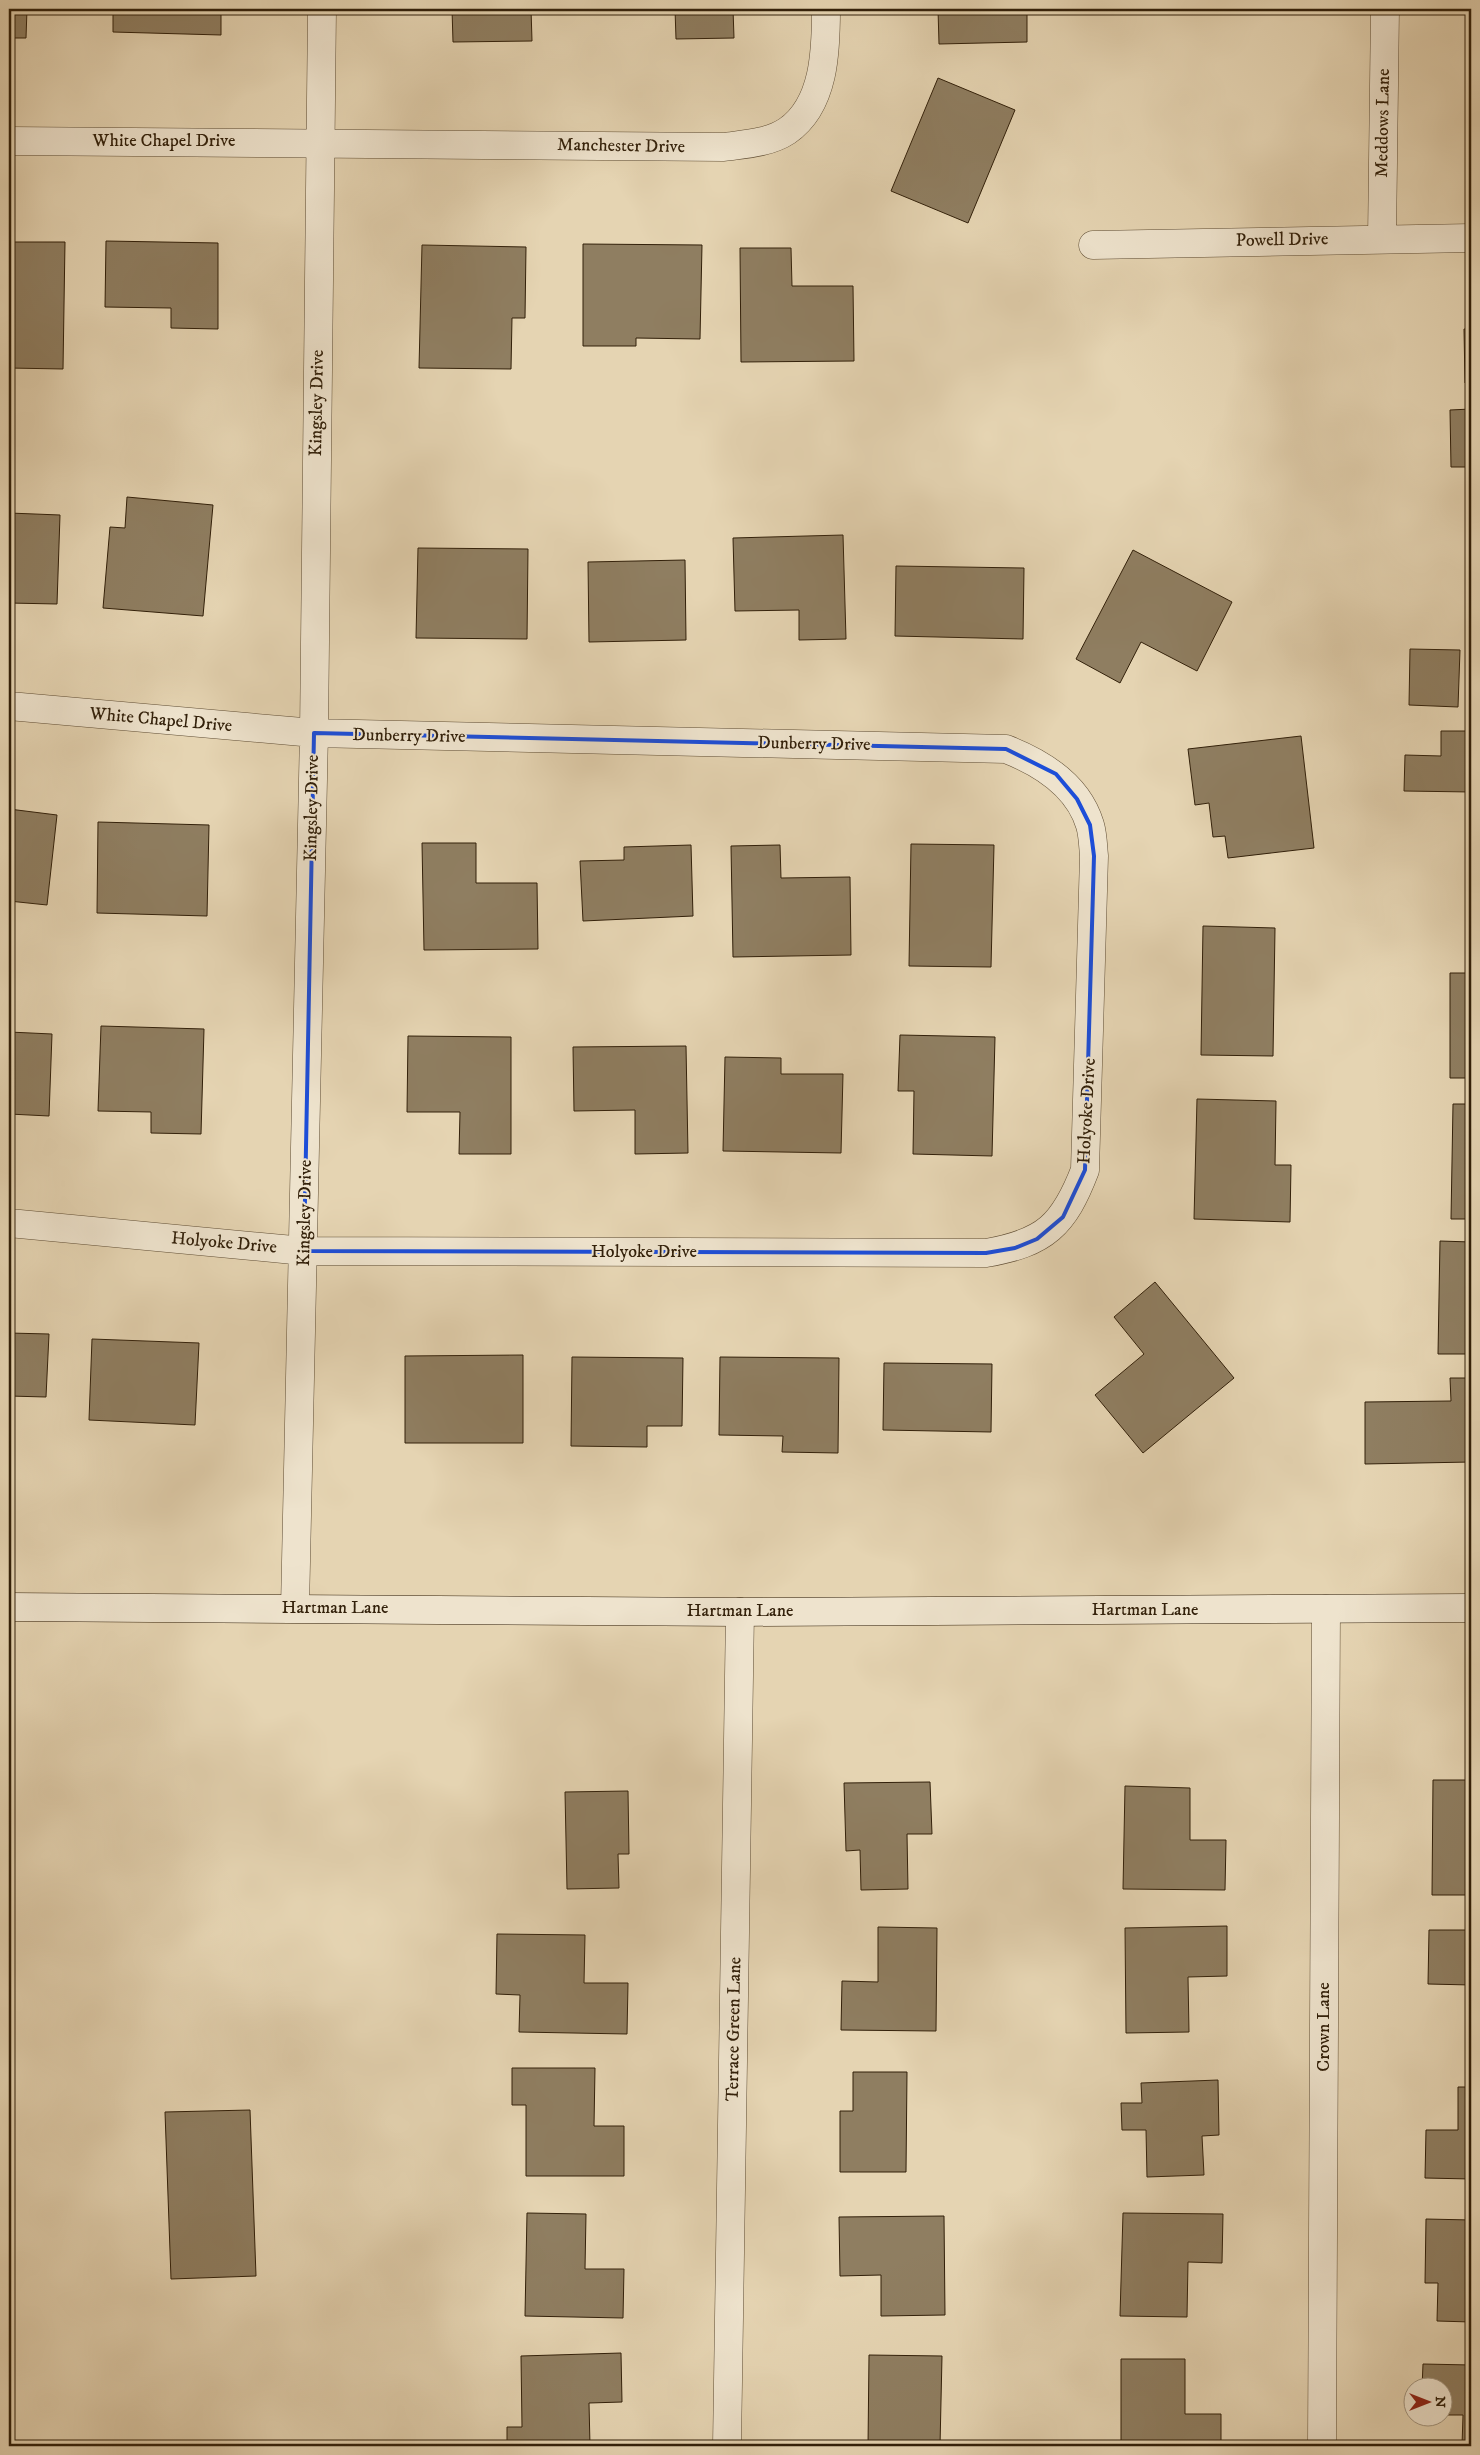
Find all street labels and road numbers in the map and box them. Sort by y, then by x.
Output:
street label: Meddows Lane [1371,68,1395,178]
street label: White Chapel Drive [92,130,235,152]
street label: Manchester Drive [557,134,685,158]
street label: Powell Drive [1236,228,1328,252]
street label: Kingsley Drive [305,349,329,457]
street label: White Chapel Drive [88,703,233,737]
street label: Dunberry Drive [352,724,466,748]
street label: Dunberry Drive [757,732,871,756]
street label: Kingsley Drive [300,754,324,862]
street label: Holyoke Drive [1073,1057,1101,1165]
street label: Kingsley Drive [293,1159,317,1267]
street label: Holyoke Drive [170,1227,278,1259]
street label: Holyoke Drive [591,1241,697,1263]
street label: Hartman Lane [281,1597,389,1619]
street label: Hartman Lane [1091,1599,1199,1621]
street label: Hartman Lane [686,1600,794,1622]
street label: Terrace Green Lane [722,1957,746,2101]
street label: Crown Lane [1313,1982,1335,2072]

